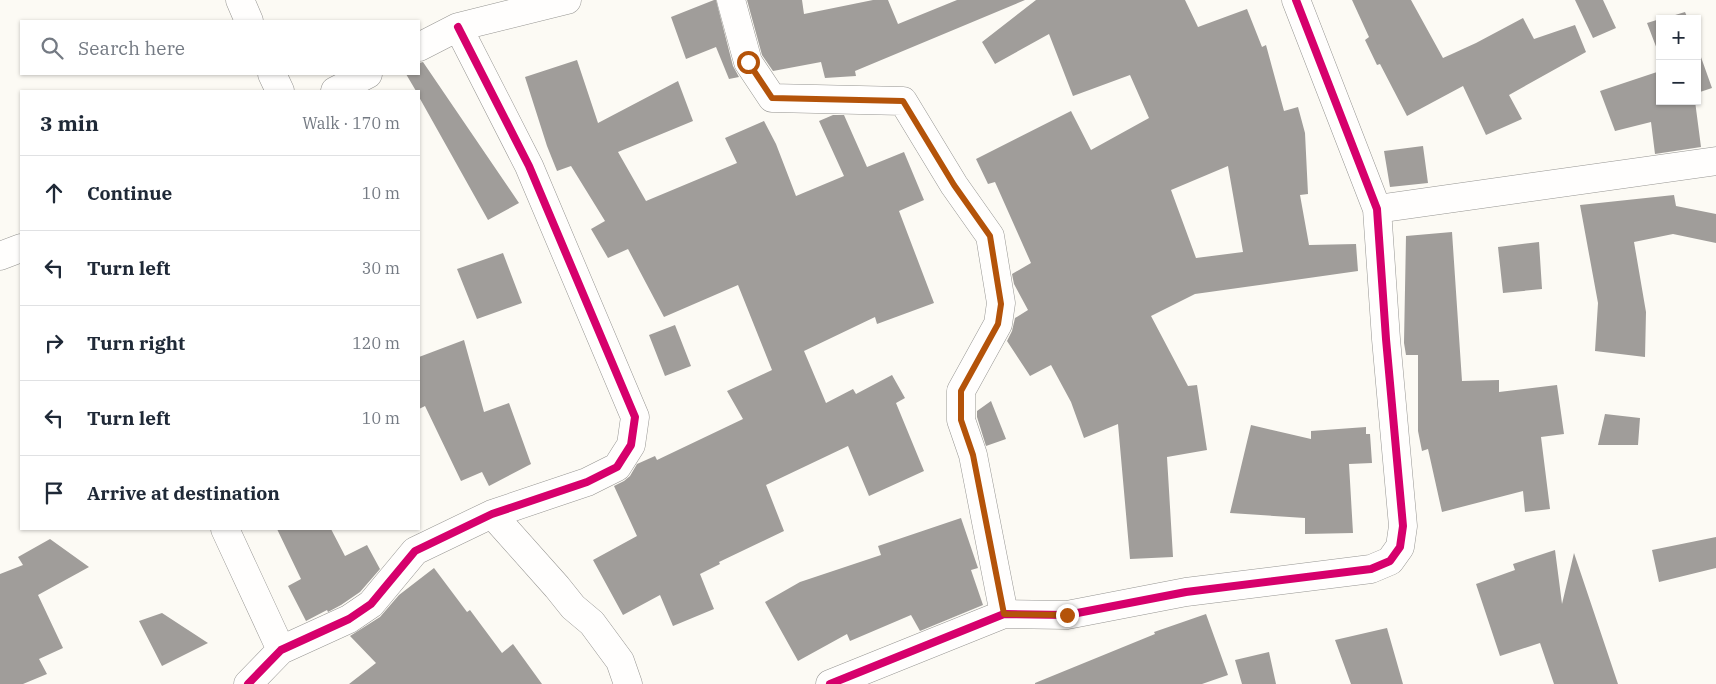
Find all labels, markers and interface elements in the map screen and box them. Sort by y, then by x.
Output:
map controls [1656,15,1701,105]
button: + [1656,15,1701,60]
search box [20,20,420,75]
icon: search [38,34,66,62]
text: Search here [78,36,185,60]
route start [737,51,760,74]
button: − [1656,60,1701,105]
text: 3 min [40,109,99,137]
text: Walk · 170 m [302,113,400,133]
icon: ahead [40,179,68,207]
text: Continue [87,181,172,205]
text: 10 m [362,183,400,203]
icon: left [40,254,68,282]
text: Turn left [87,256,170,280]
text: 30 m [362,258,400,278]
icon: right [40,329,68,357]
text: Turn right [87,331,185,355]
text: 120 m [352,333,400,353]
icon: left [40,404,68,432]
text: Turn left [87,406,170,430]
text: 10 m [362,408,400,428]
icon: arrive [40,479,68,507]
text: Arrive at destination [87,481,280,505]
route end [1056,604,1079,627]

